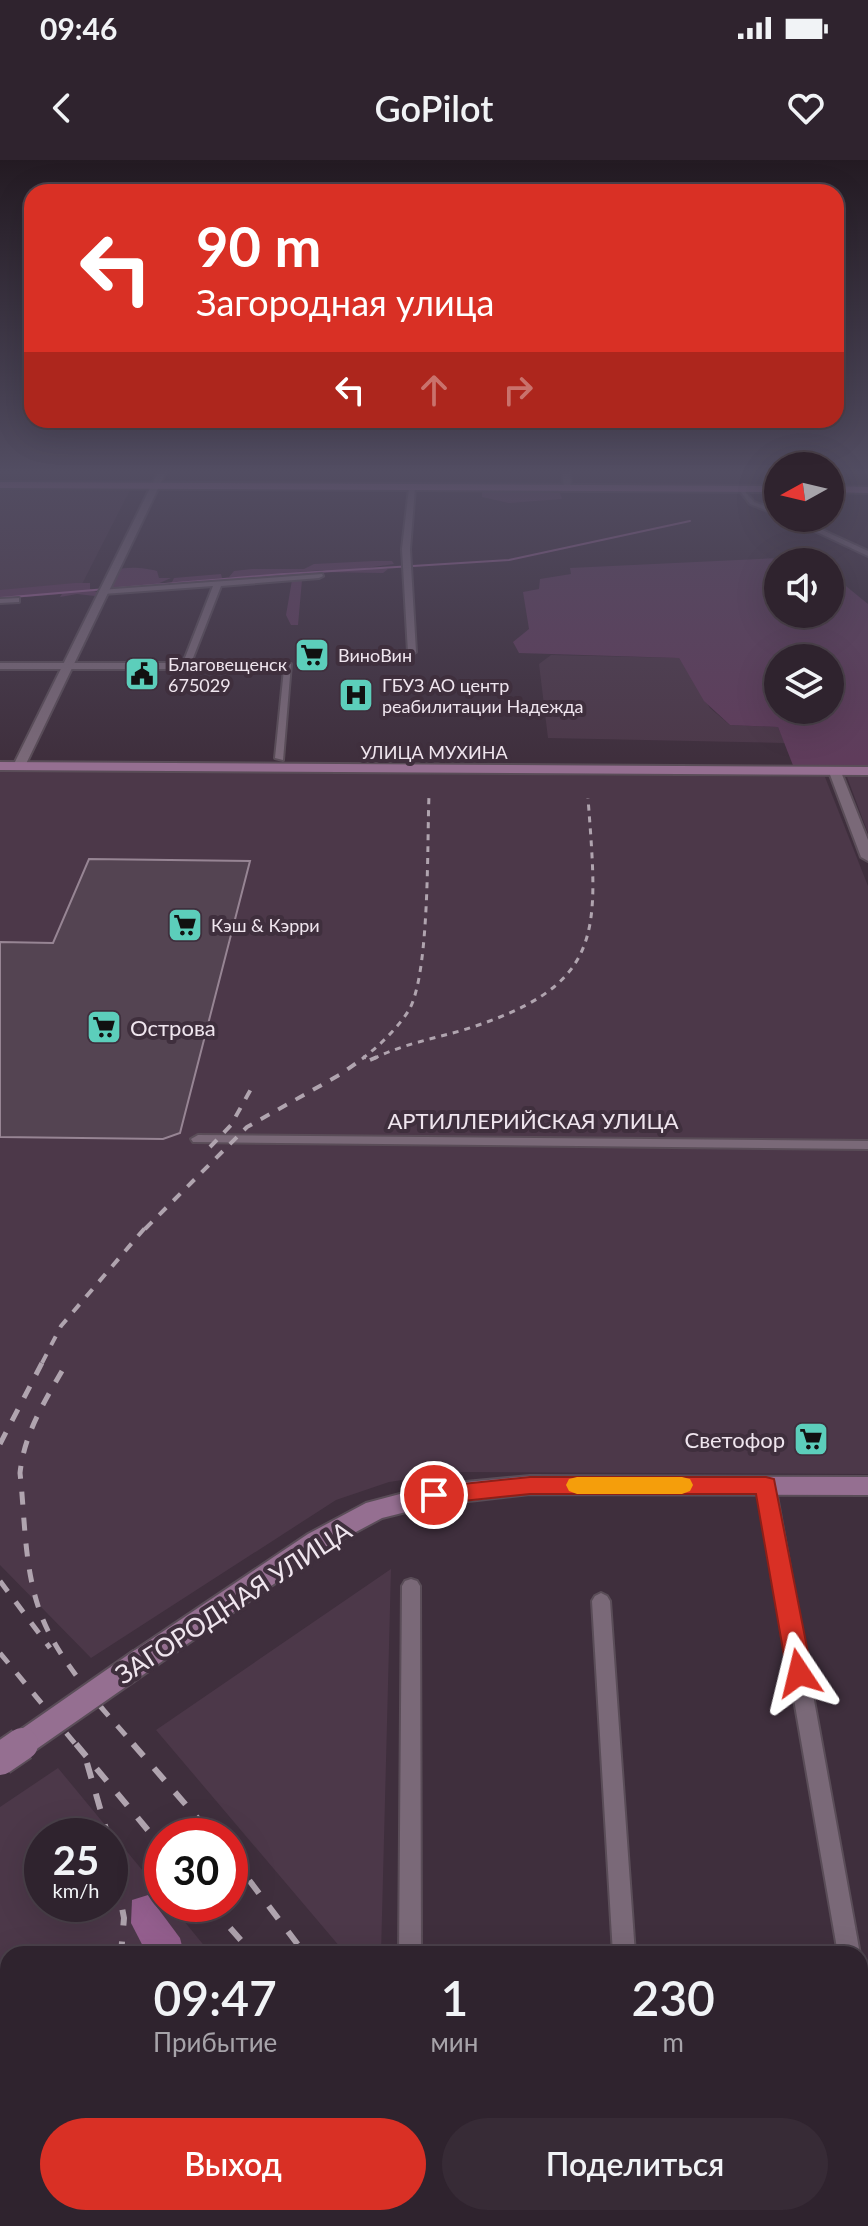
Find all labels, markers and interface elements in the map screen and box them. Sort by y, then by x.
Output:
text: 09:46 [40,10,117,46]
icon: back [40,86,84,130]
text: GoPilot [375,86,493,130]
icon: heart [784,86,828,130]
text: 90 m [196,212,321,279]
icon: left [64,216,168,320]
text: Загородная улица [196,280,494,324]
icon: left [328,368,372,412]
icon: ahead [412,368,456,412]
icon: right [496,368,540,412]
north arrow [764,452,844,532]
map controls [764,452,844,724]
button: sound [764,548,844,628]
supermarket icon: ВиноВин [293,636,331,674]
place label: ВиноВин [338,644,412,666]
button: layers [764,644,844,724]
place label: Благовещенск 675029 [168,653,288,696]
public building icon: Благовещенск 675029 [123,655,161,693]
place label: ГБУЗ АО центр реабилитации Надежда [382,674,584,717]
hospital icon: ГБУЗ АО центр реабилитации Надежда [337,676,375,714]
street label: УЛИЦА МУХИНА [360,741,508,763]
supermarket icon: Кэш & Кэрри [166,906,204,944]
place label: Кэш & Кэрри [211,914,320,936]
supermarket icon: Острова [85,1008,123,1046]
place label: Острова [130,1014,216,1041]
street label: АРТИЛЛЕРИЙСКАЯ УЛИЦА [387,1107,679,1134]
supermarket icon: Светофор [792,1420,830,1458]
place label: Светофор [685,1426,785,1453]
pin [400,1461,468,1529]
icon: arrive [412,1473,456,1517]
street label: ЗАГОРОДНАЯ УЛИЦА [109,1513,357,1690]
position arrow [757,1631,841,1715]
speed limit sign: 30 [144,1818,248,1922]
text: 25 [53,1836,99,1884]
text: km/h [53,1878,99,1902]
text: 09:47 [153,1969,277,2026]
text: 1 [440,1969,468,2026]
text: 230 [631,1969,715,2026]
text: Прибытие [153,2026,277,2058]
text: мин [430,2026,478,2058]
text: m [662,2026,684,2058]
button: Выход [40,2118,426,2210]
button: Поделиться [442,2118,828,2210]

